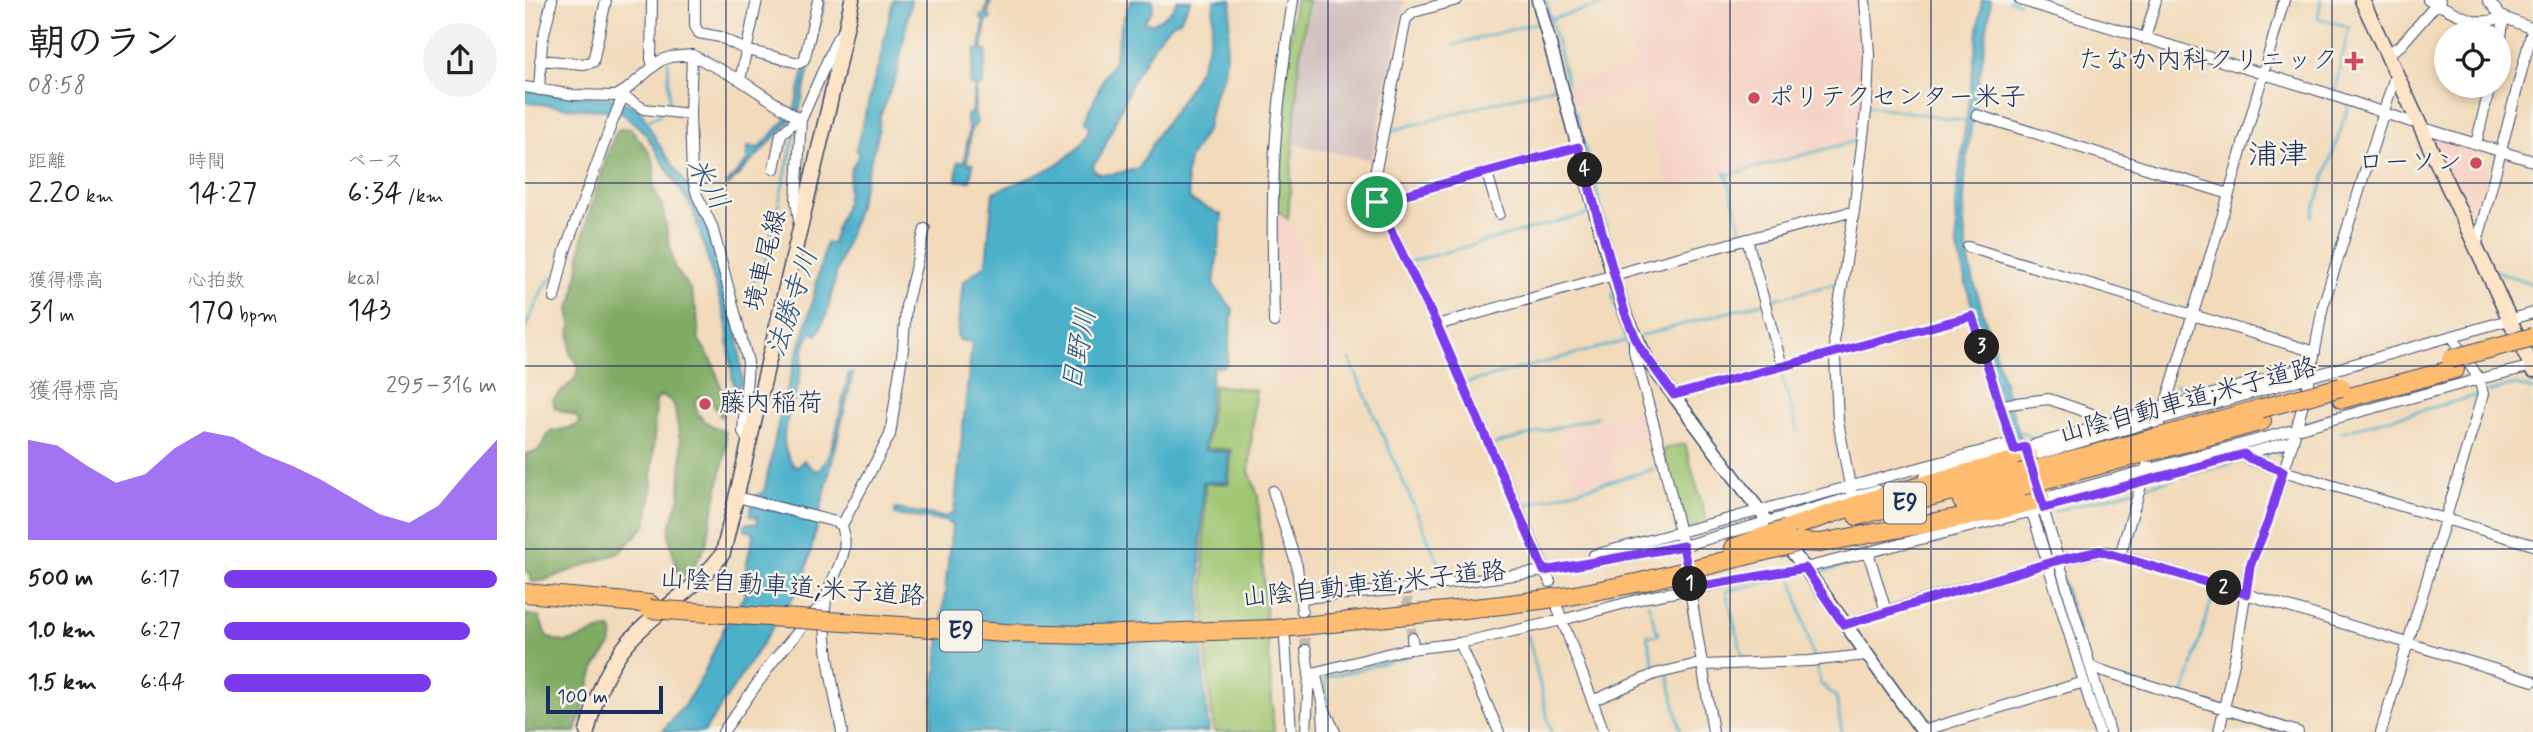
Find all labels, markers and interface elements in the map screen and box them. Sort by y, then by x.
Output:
text: 朝のラン [28,20,180,69]
map controls [2434,21,2511,98]
button: locate [2434,21,2511,98]
button: share [423,23,497,97]
place label: たなか内科クリニック [2078,44,2338,78]
marker: たなか内科クリニック [2344,51,2364,71]
text: 08:58 [28,71,86,101]
place label: ポリテクセンター米子 [1768,81,2026,115]
marker: ポリテクセンター米子 [1746,90,1762,106]
district label: 浦津 [2248,136,2308,175]
place label: ローソン [2358,146,2462,180]
text: 距離 [28,149,66,174]
text: 時間 [188,149,226,174]
text: ペース [347,149,403,174]
water label: 米川 [677,151,737,217]
pin: 4 [1567,152,1603,188]
marker: ローソン [2468,155,2484,171]
text: 4 [1579,157,1590,182]
pin [1347,172,1407,232]
text: 2.20 [28,174,81,213]
text: 14:27 [188,174,257,213]
text: 6:34 [347,174,402,213]
icon: arrive [1358,183,1396,221]
text: km [81,184,114,209]
text: /km [402,184,444,209]
street label: 境車尾線 [737,205,795,315]
water label: 法勝寺川 [758,244,828,362]
text: kcal [347,266,379,291]
text: 獲得標高 [28,268,104,293]
text: 心拍数 [188,268,245,293]
text: 143 [347,291,391,330]
text: 31 [28,293,54,332]
text: 170 [188,293,234,332]
text: m [54,303,75,328]
text: bpm [234,303,278,328]
water label: 日野川 [1054,305,1106,395]
pin: 3 [1965,330,1999,364]
text: 3 [1977,334,1986,359]
street label: 山陰自動車道;米子道路 [2055,350,2321,452]
text: 295–316 m [386,371,497,401]
text: 獲得標高 [28,377,120,407]
place label: 藤内稲荷 [719,387,823,421]
marker: 藤内稲荷 [697,396,713,412]
road number: E9 [1884,482,1926,524]
street label: 山陰自動車道;米子道路 [1240,554,1508,616]
street label: 山陰自動車道;米子道路 [658,562,926,614]
text: 500 m [28,564,93,594]
text: 6:17 [140,564,180,594]
pin: 1 [1673,566,1707,602]
pin: 2 [2207,570,2241,606]
text: 1 [1685,571,1694,596]
text: 2 [2219,575,2228,600]
road number: E9 [940,610,982,652]
text: 1.0 km [28,616,96,646]
text: 6:27 [140,616,181,646]
text: 1.5 km [28,668,97,698]
text: 6:44 [140,668,185,698]
scale bar [546,683,663,715]
text: 100 m [557,685,608,710]

